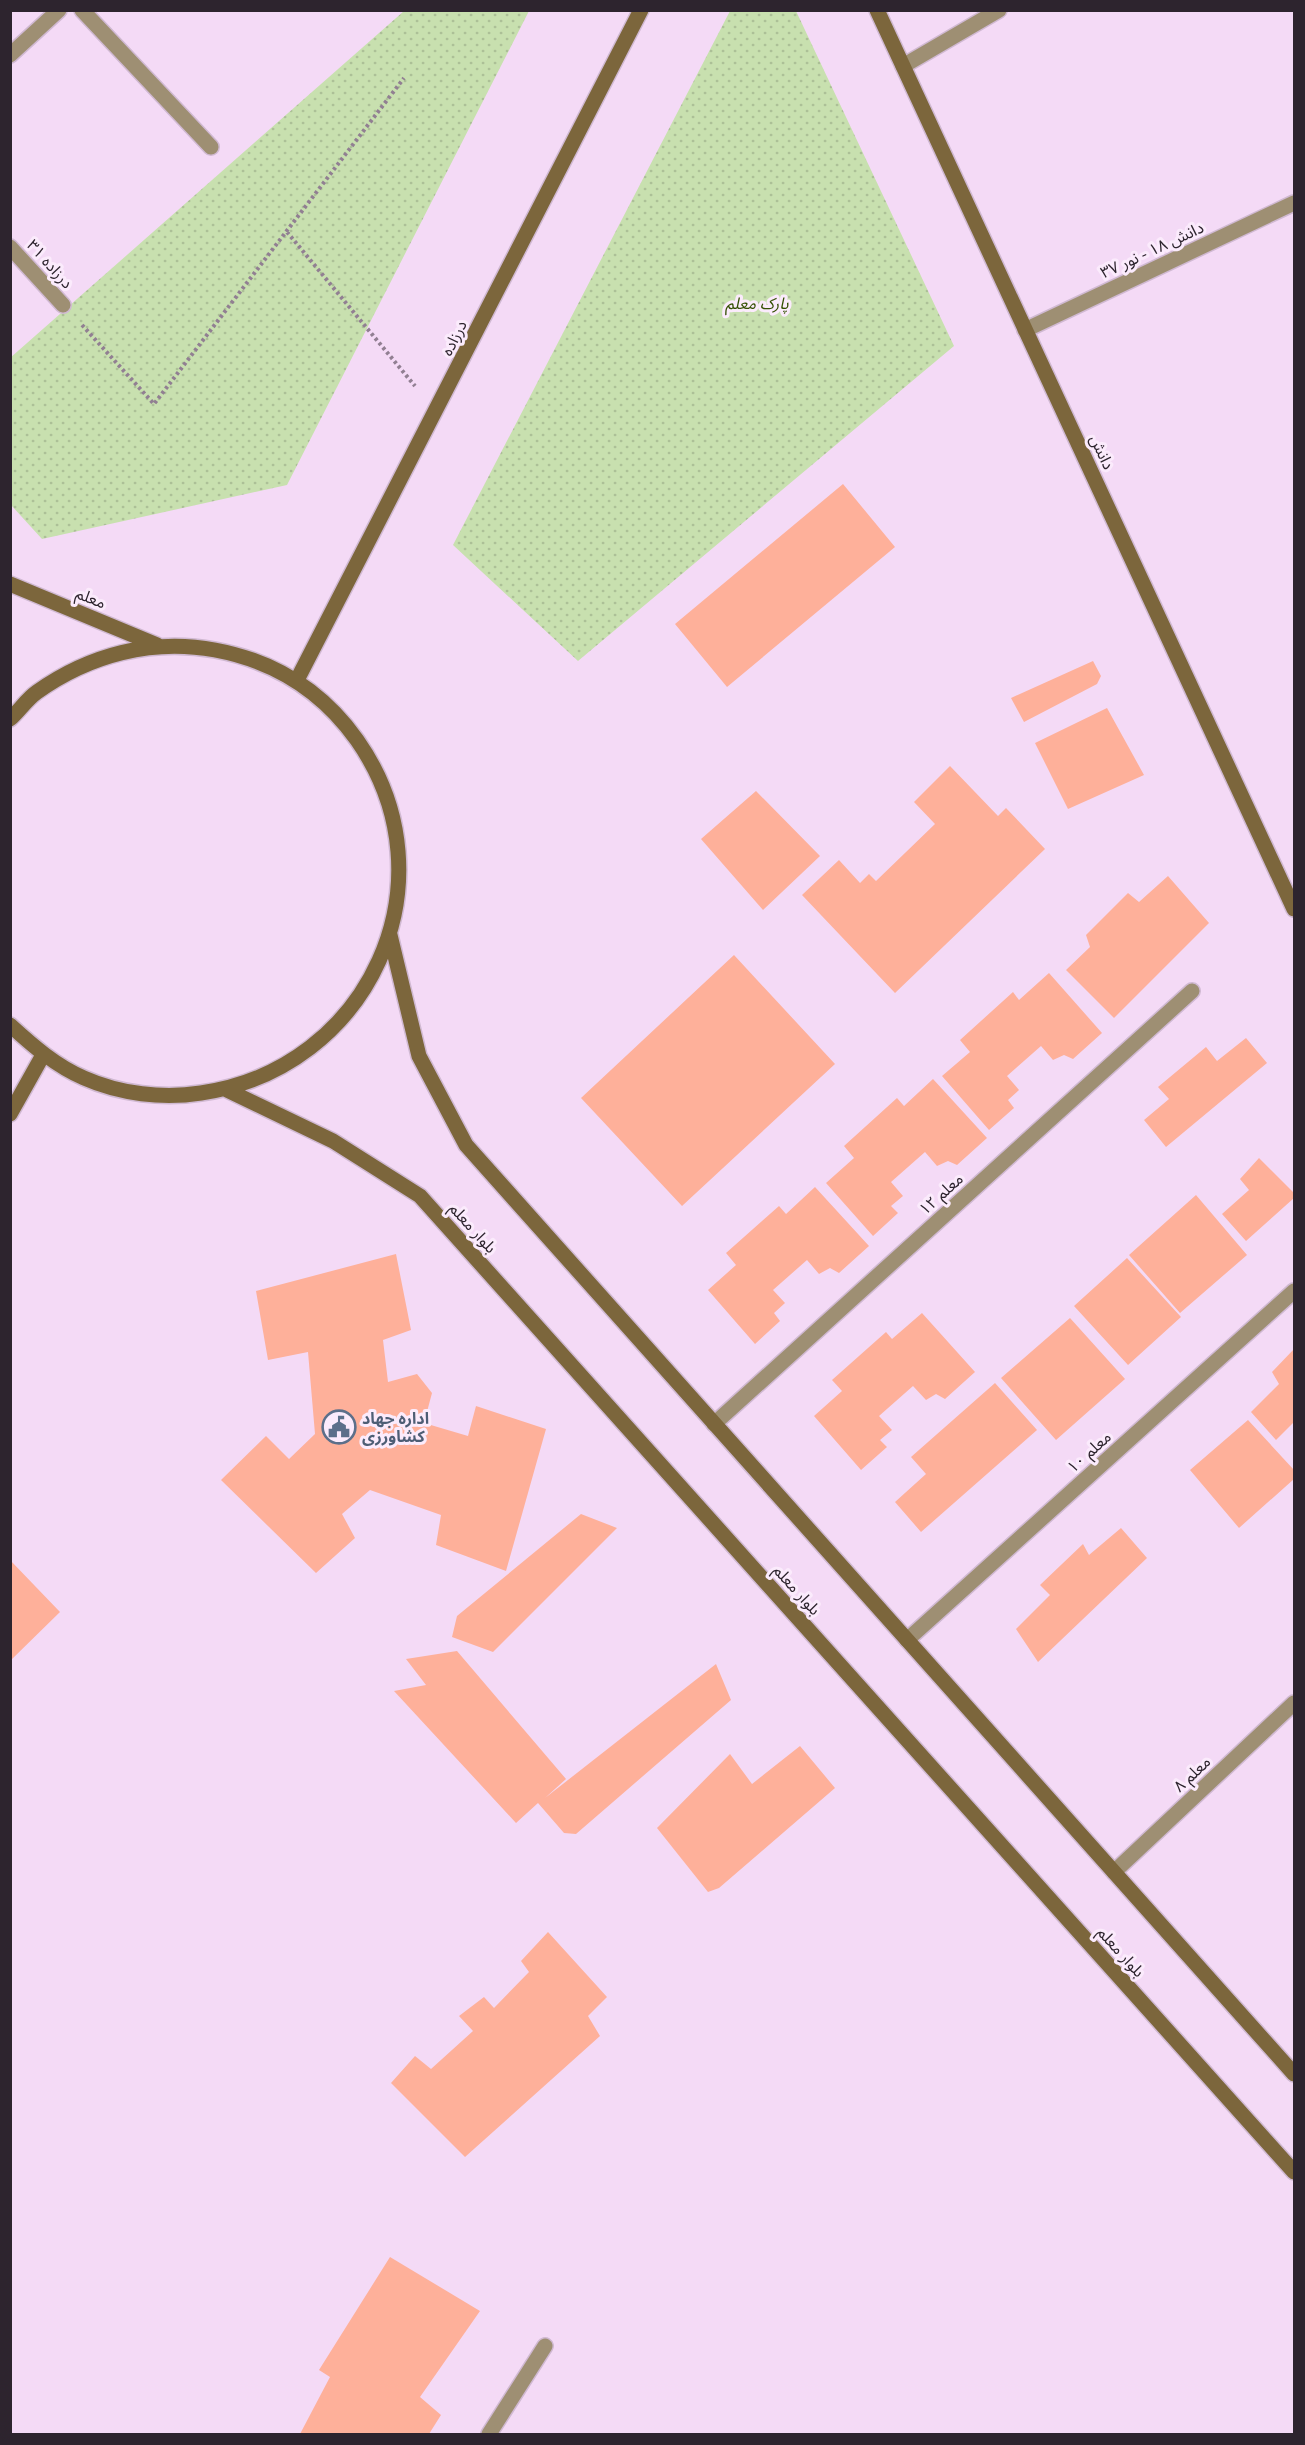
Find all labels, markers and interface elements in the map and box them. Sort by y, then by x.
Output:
street label: دانش ۱۸ - نور ۳۷ [1098,219,1207,282]
street label: درزاده ۳۱ [23,236,76,292]
park label: پارک معلم [724,295,789,316]
street label: درزاده [438,318,471,359]
street label: دانش [1086,432,1117,472]
street label: معلم [72,584,108,615]
street label: معلم ۱۲ [916,1170,969,1221]
street label: بلوار معلم [443,1200,500,1259]
public building icon: اداره جهاد کشاورزی [321,1409,357,1445]
place label: اداره جهاد کشاورزی [362,1410,429,1446]
street label: معلم ۱۰ [1064,1428,1117,1479]
street label: بلوار معلم [767,1562,824,1621]
street label: معلم ۸ [1170,1753,1217,1798]
street label: بلوار معلم [1091,1924,1148,1983]

